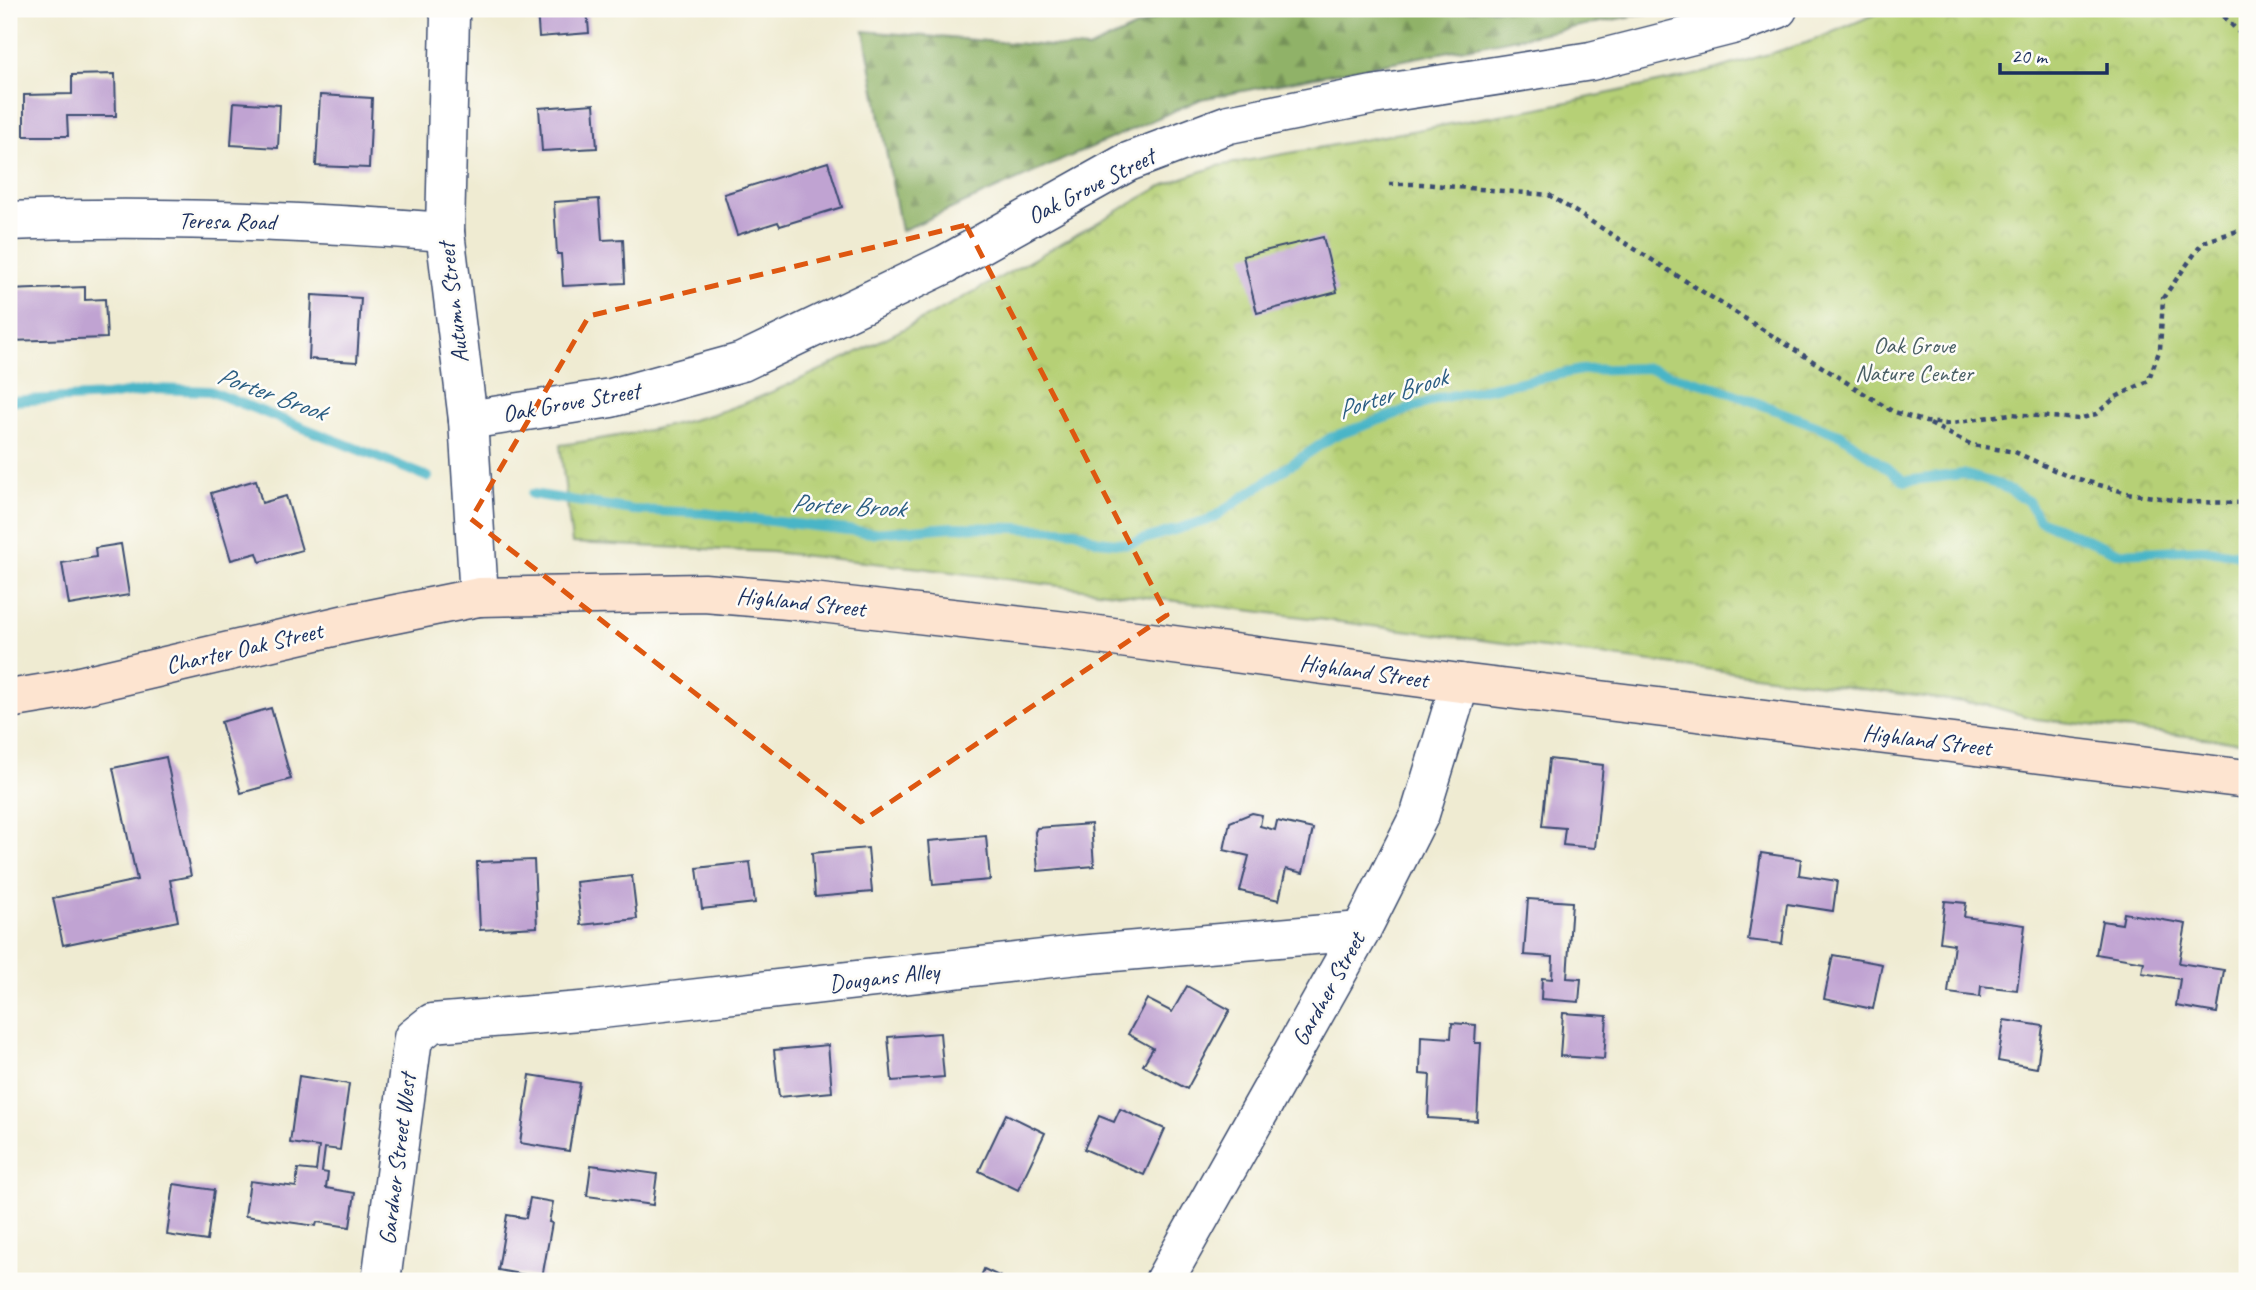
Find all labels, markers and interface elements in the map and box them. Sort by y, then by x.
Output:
scale bar [2000,32,2107,76]
text: 20 m [2011,43,2049,69]
street label: Oak Grove Street [1022,140,1163,231]
street label: Teresa Road [178,205,279,237]
street label: Autumn Street [430,238,475,365]
park label: Oak Grove Nature Center [1855,330,1975,388]
water label: Porter Brook [213,359,335,430]
water label: Porter Brook [1333,359,1455,427]
street label: Oak Grove Street [500,375,645,429]
water label: Porter Brook [791,486,910,525]
street label: Highland Street [735,580,869,624]
street label: Charter Oak Street [163,615,327,681]
street label: Highland Street [1298,647,1432,695]
street label: Highland Street [1861,717,1995,763]
street label: Gardner Street [1285,925,1372,1051]
street label: Dougans Alley [827,955,943,999]
street label: Gardner Street West [372,1069,423,1246]

